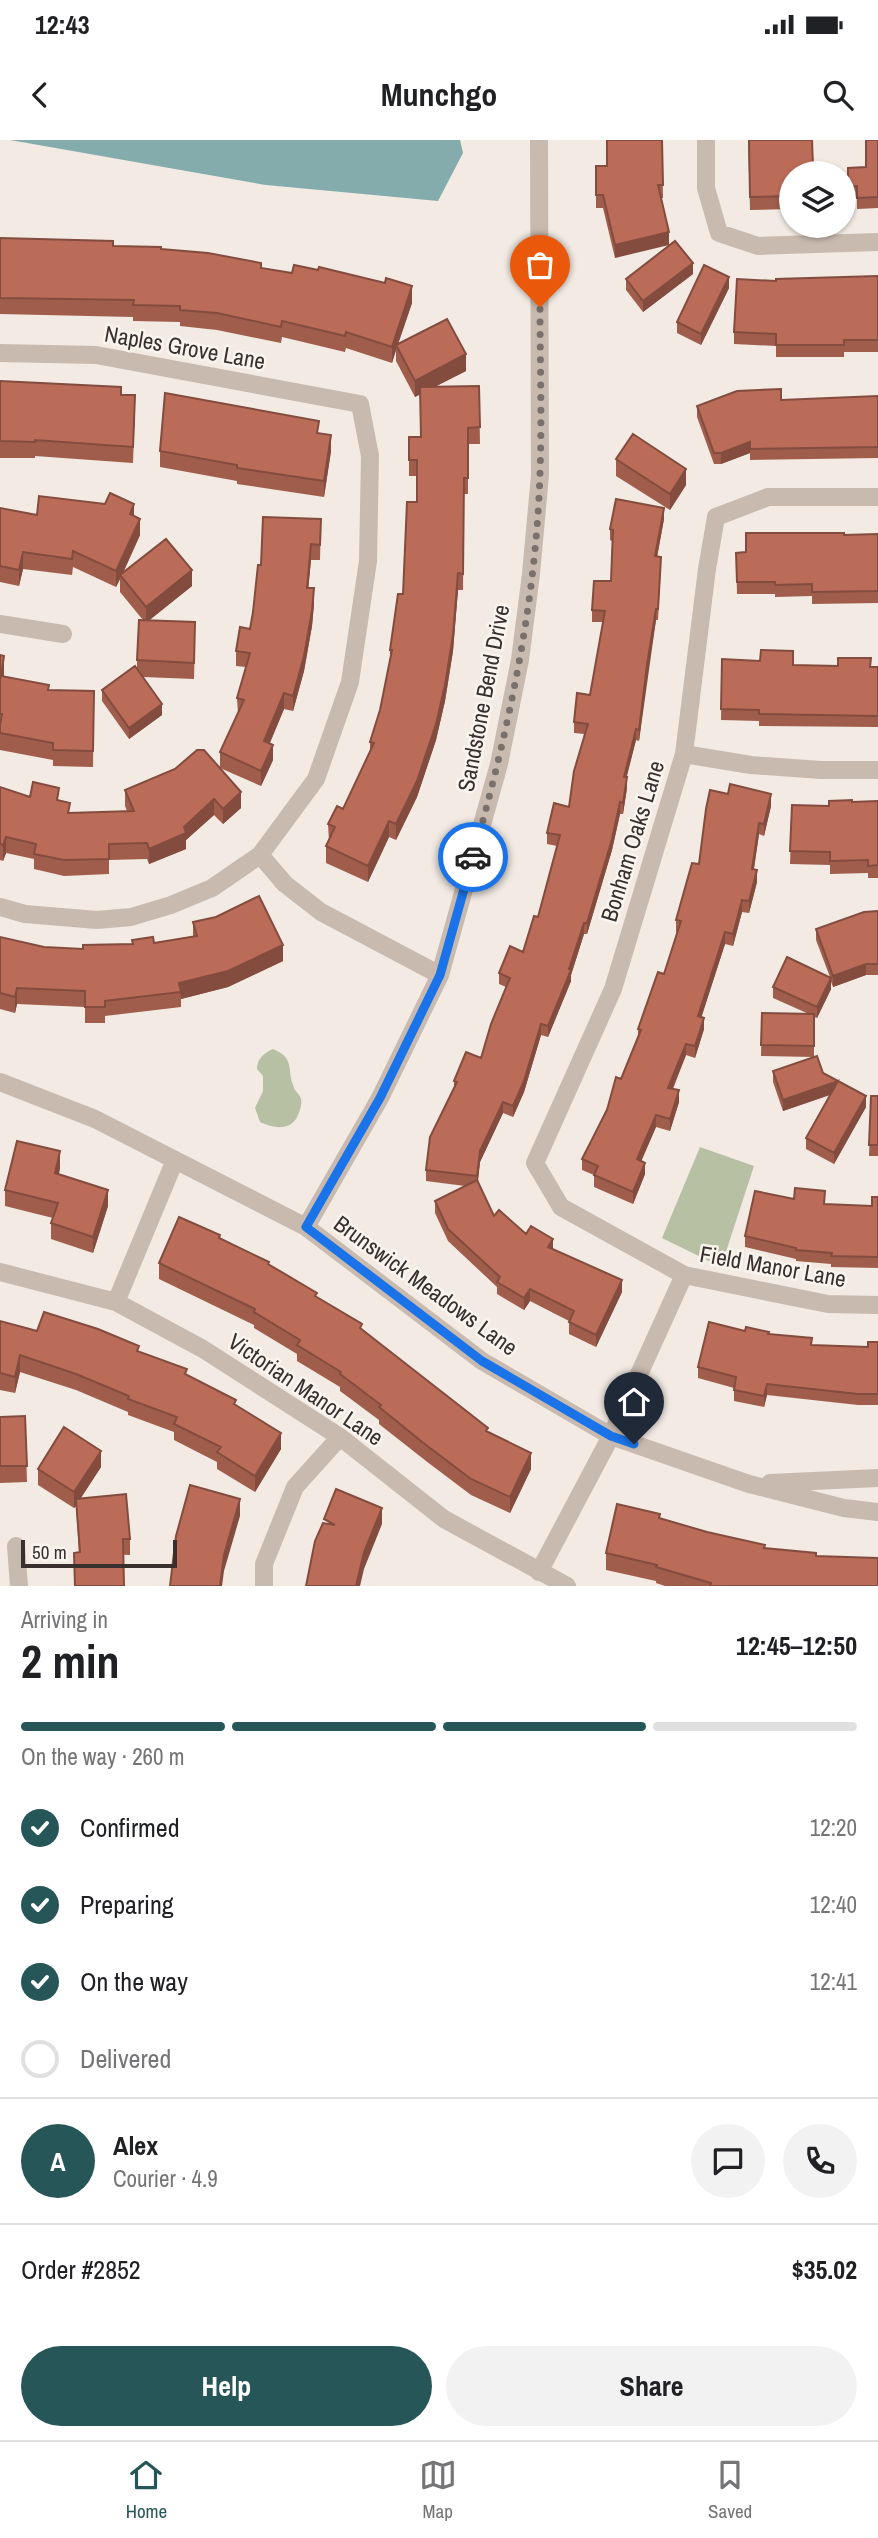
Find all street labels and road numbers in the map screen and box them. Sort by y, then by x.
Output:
street label: Naples Grove Lane [102,318,268,376]
street label: Sandstone Bend Drive [450,602,516,794]
street label: Bonham Oaks Lane [593,757,671,925]
street label: Brunswick Meadows Lane [328,1208,524,1362]
street label: Field Manor Lane [698,1238,848,1294]
street label: Victorian Manor Lane [222,1326,390,1452]

